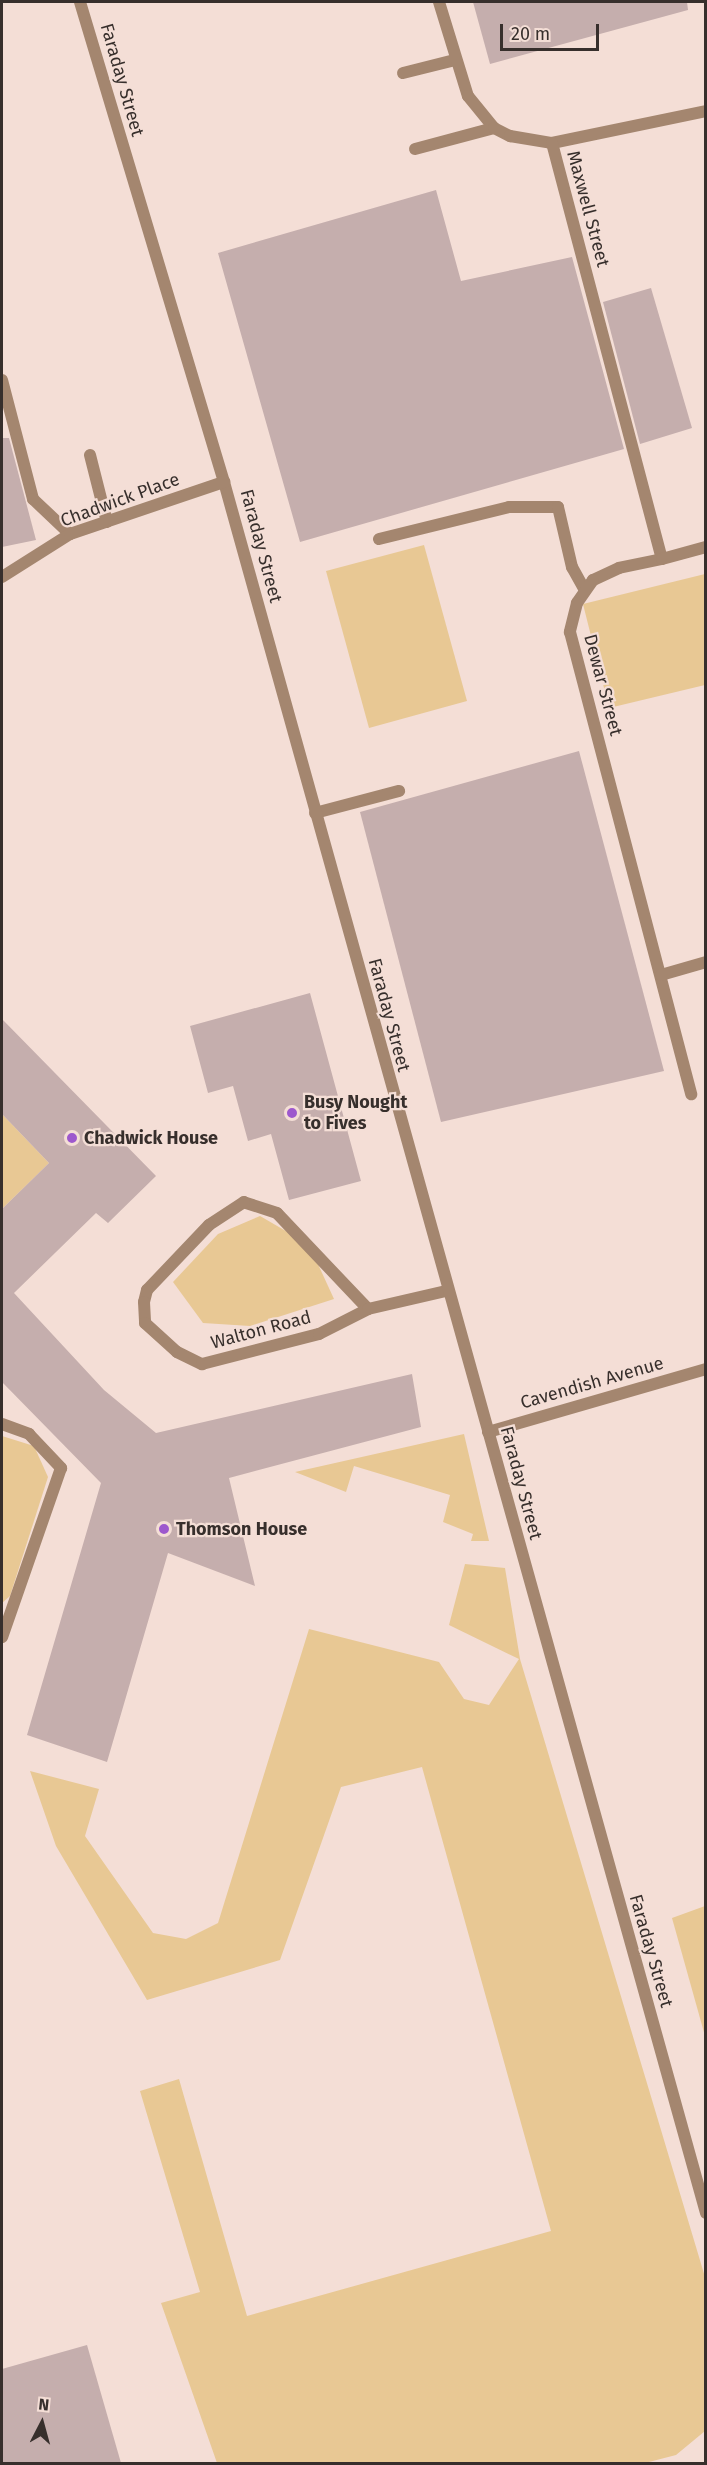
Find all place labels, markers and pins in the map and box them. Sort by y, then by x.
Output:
place label: Busy Nought to Fives [304,1092,407,1134]
marker: Busy Nought to Fives [285,1106,299,1120]
place label: Chadwick House [84,1127,218,1149]
marker: Chadwick House [65,1131,79,1145]
place label: Thomson House [176,1518,307,1540]
marker: Thomson House [157,1522,171,1536]

